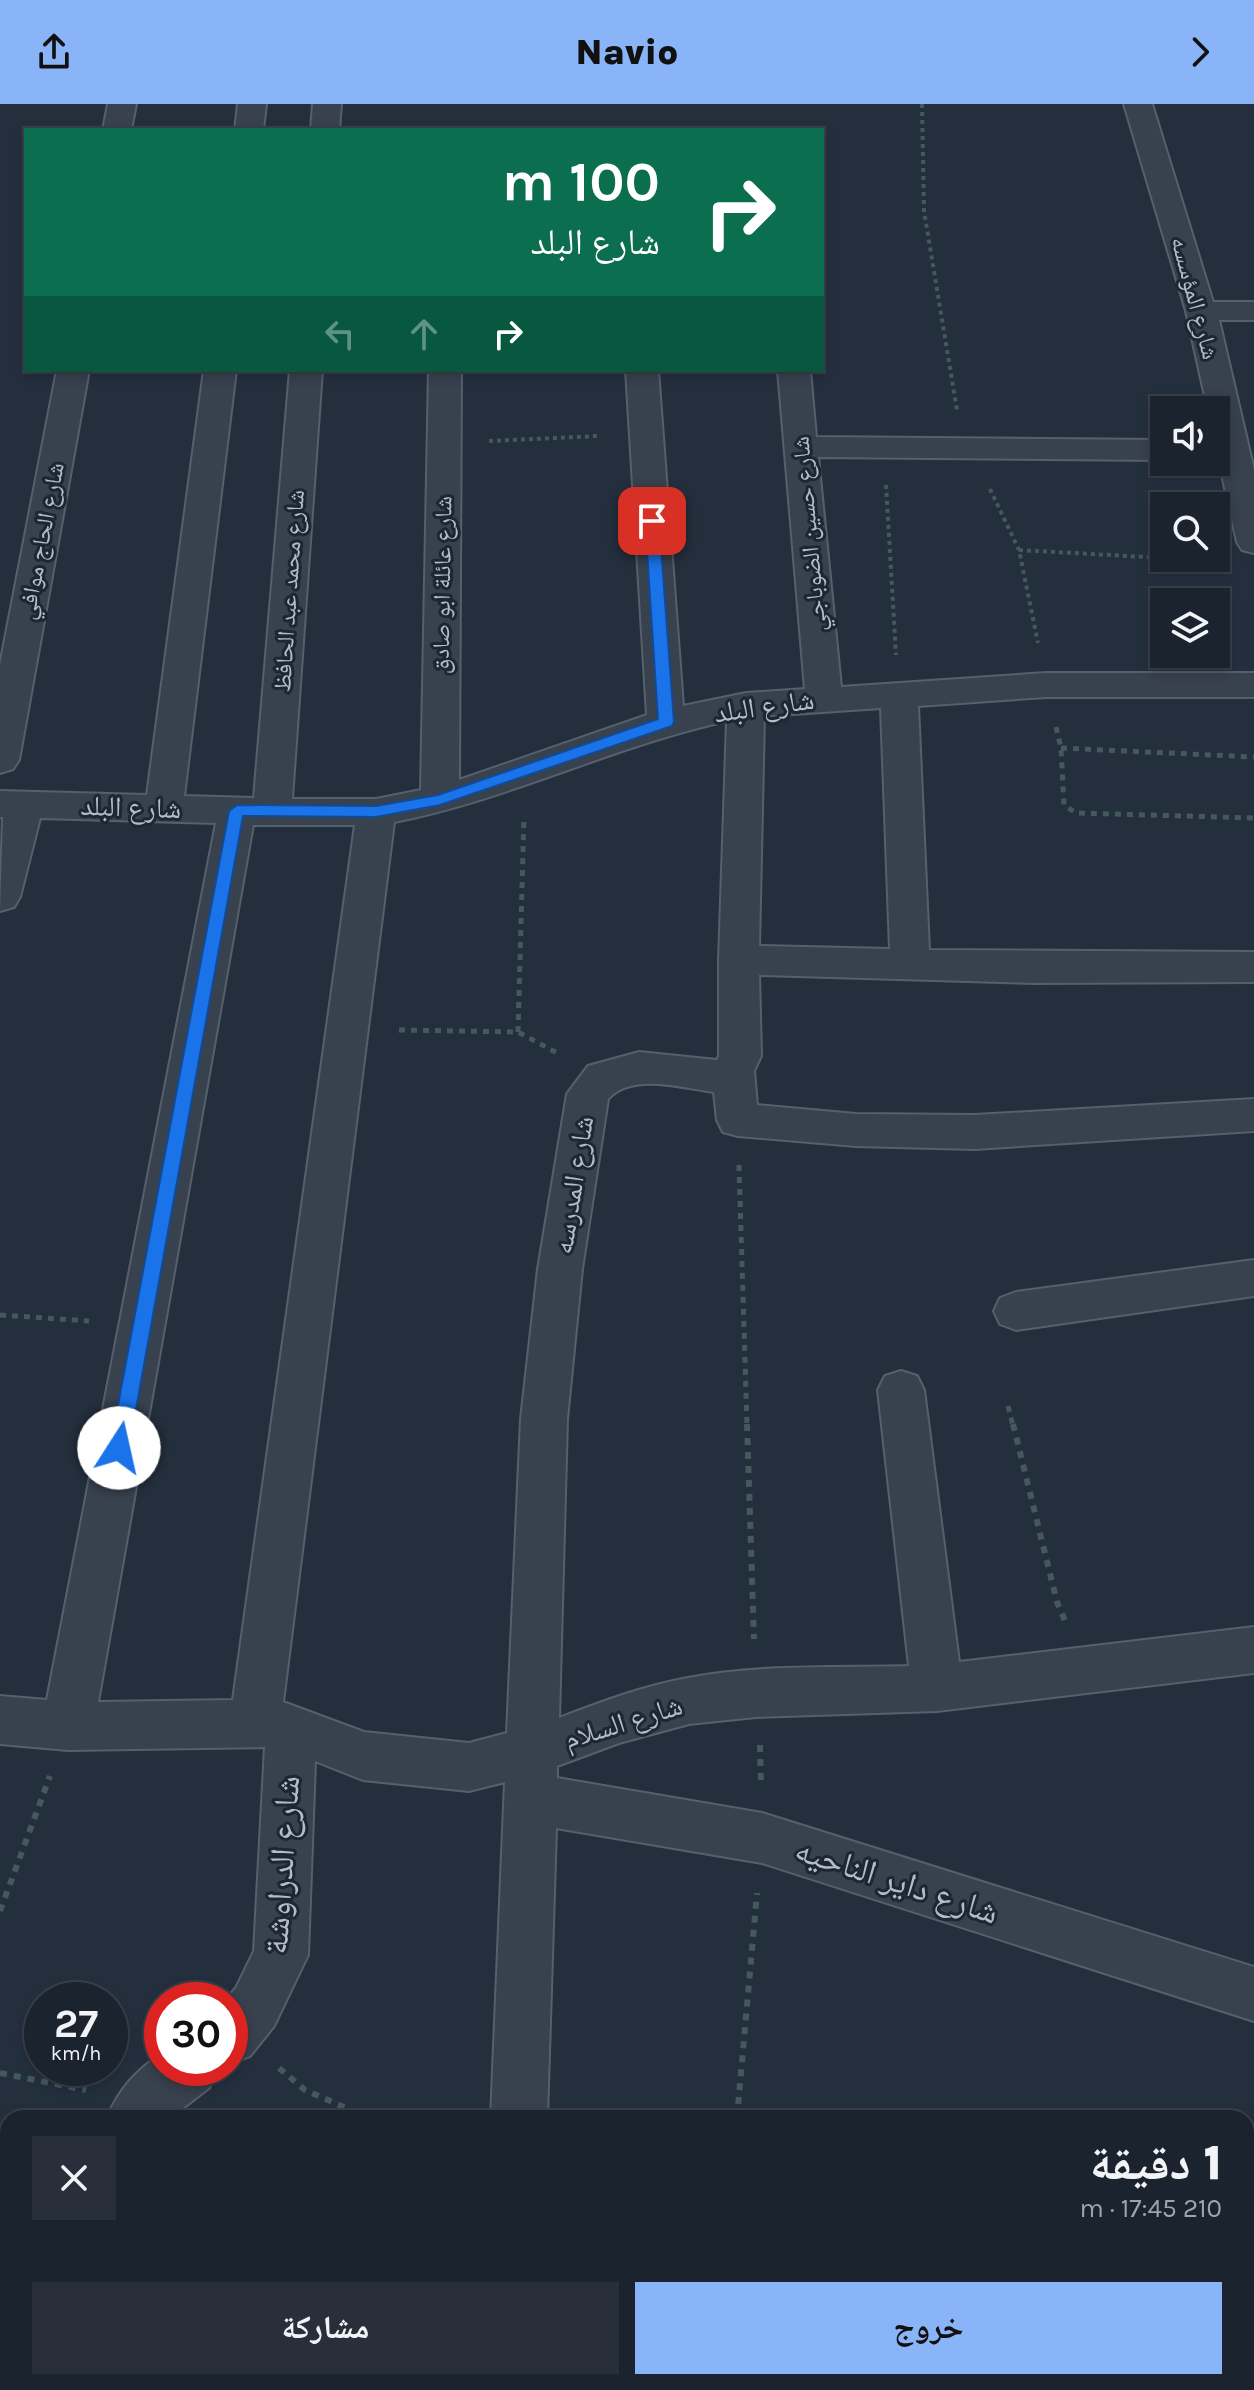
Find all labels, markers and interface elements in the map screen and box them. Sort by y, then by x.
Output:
icon: share [32,30,76,74]
icon: forward [1178,30,1222,74]
text: Navio [576,31,678,73]
text: 100 m [502,149,660,214]
icon: right [688,160,792,264]
text: شارع البلد [530,221,660,263]
street label: شارع المؤسسه [1164,234,1225,363]
icon: left [318,312,362,356]
icon: ahead [402,312,446,356]
icon: right [486,312,530,356]
map controls [1150,396,1230,668]
button: sound [1150,396,1230,476]
street label: شارع حسين الضوباجي [787,435,837,633]
street label: شارع الحاج موافي [12,460,75,623]
pin [618,487,686,555]
street label: شارع محمد عبد الحافظ [268,489,311,693]
button: search [1150,492,1230,572]
street label: شارع عائلة ابو صادق [426,496,459,674]
icon: arrive [630,499,674,543]
button: layers [1150,588,1230,668]
street label: شارع البلد [712,683,816,730]
street label: شارع البلد [80,789,182,826]
street label: شارع المدرسه [546,1114,601,1256]
position arrow [77,1406,161,1490]
street label: شارع السلام [560,1688,687,1758]
street label: شارع الدراوشة [256,1774,309,1956]
street label: شارع داير الناحيه [790,1829,1004,1934]
speed limit sign: 30 [144,1982,248,2086]
text: 27 [54,2000,98,2047]
text: km/h [51,2042,101,2065]
text: 1 دقيقة [1090,2135,1222,2191]
button: close [32,2136,116,2220]
text: 210 m · 17:45 [1079,2193,1222,2224]
button: مشاركة [32,2282,619,2374]
button: خروج [635,2282,1222,2374]

